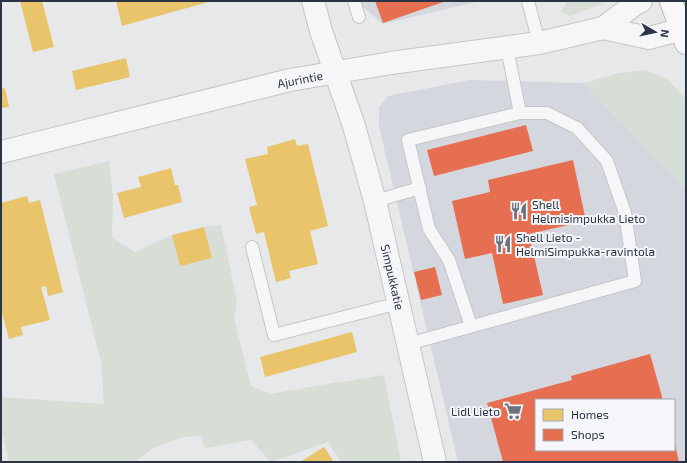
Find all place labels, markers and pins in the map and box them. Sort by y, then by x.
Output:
place label: Shell Helmisimpukka Lieto [532,197,646,225]
restaurant icon: Shell Helmisimpukka Lieto [509,201,529,221]
place label: Shell Lieto - HelmiSimpukka-ravintola [516,230,655,258]
restaurant icon: Shell Lieto - HelmiSimpukka-ravintola [493,234,513,254]
supermarket icon: Lidl Lieto [503,401,523,421]
place label: Lidl Lieto [451,404,500,418]

